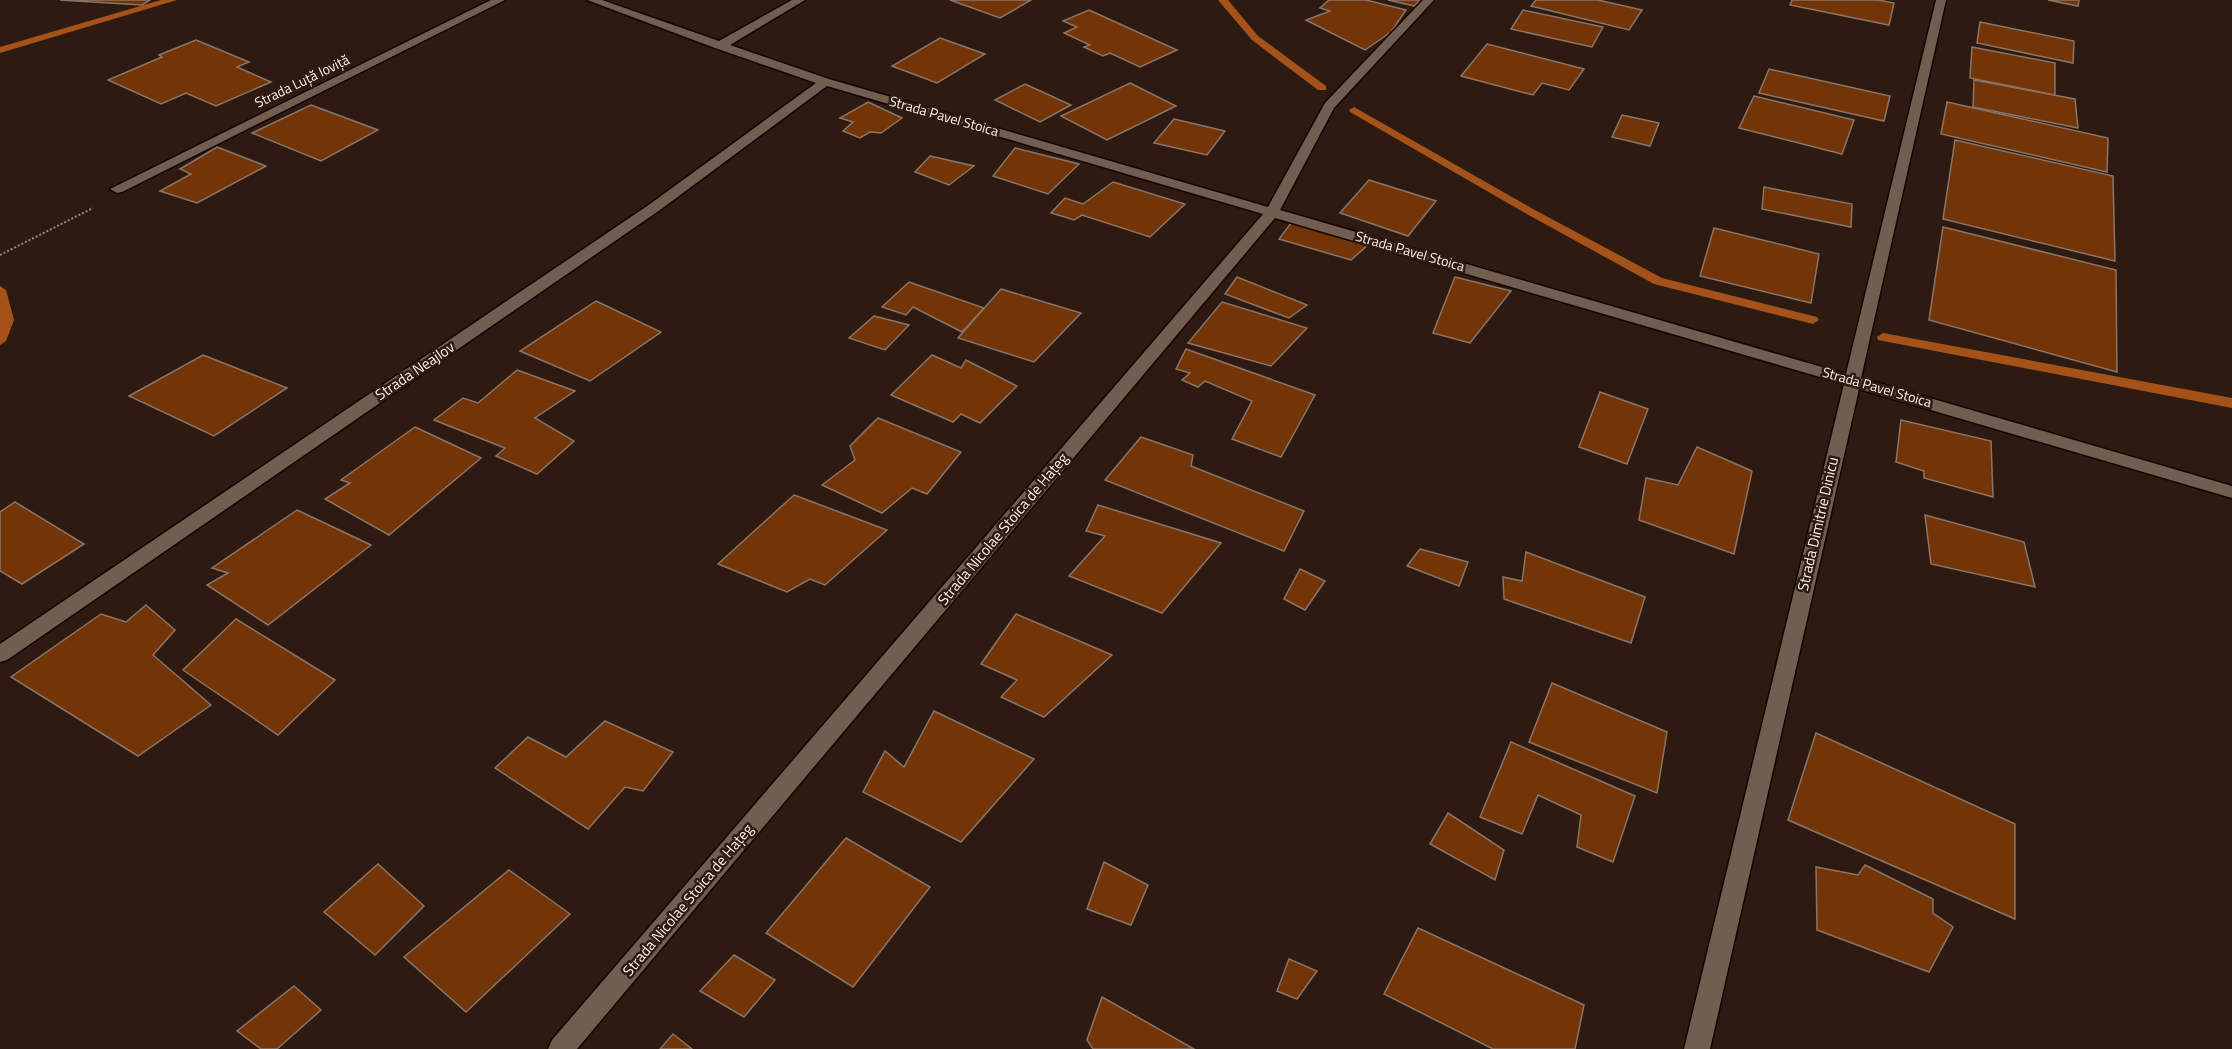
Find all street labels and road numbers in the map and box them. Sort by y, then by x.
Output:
street label: Strada Luță Ioviță [251,48,353,113]
street label: Strada Pavel Stoica [887,90,1001,141]
street label: Strada Pavel Stoica [1353,225,1467,276]
street label: Strada Neajlov [370,335,459,406]
street label: Strada Pavel Stoica [1820,361,1934,412]
street label: Strada Nicolae Stoica de Hațeg [932,447,1074,610]
street label: Strada Dimitrie Dinicu [1791,455,1844,593]
street label: Strada Nicolae Stoica de Hațeg [617,818,759,981]

